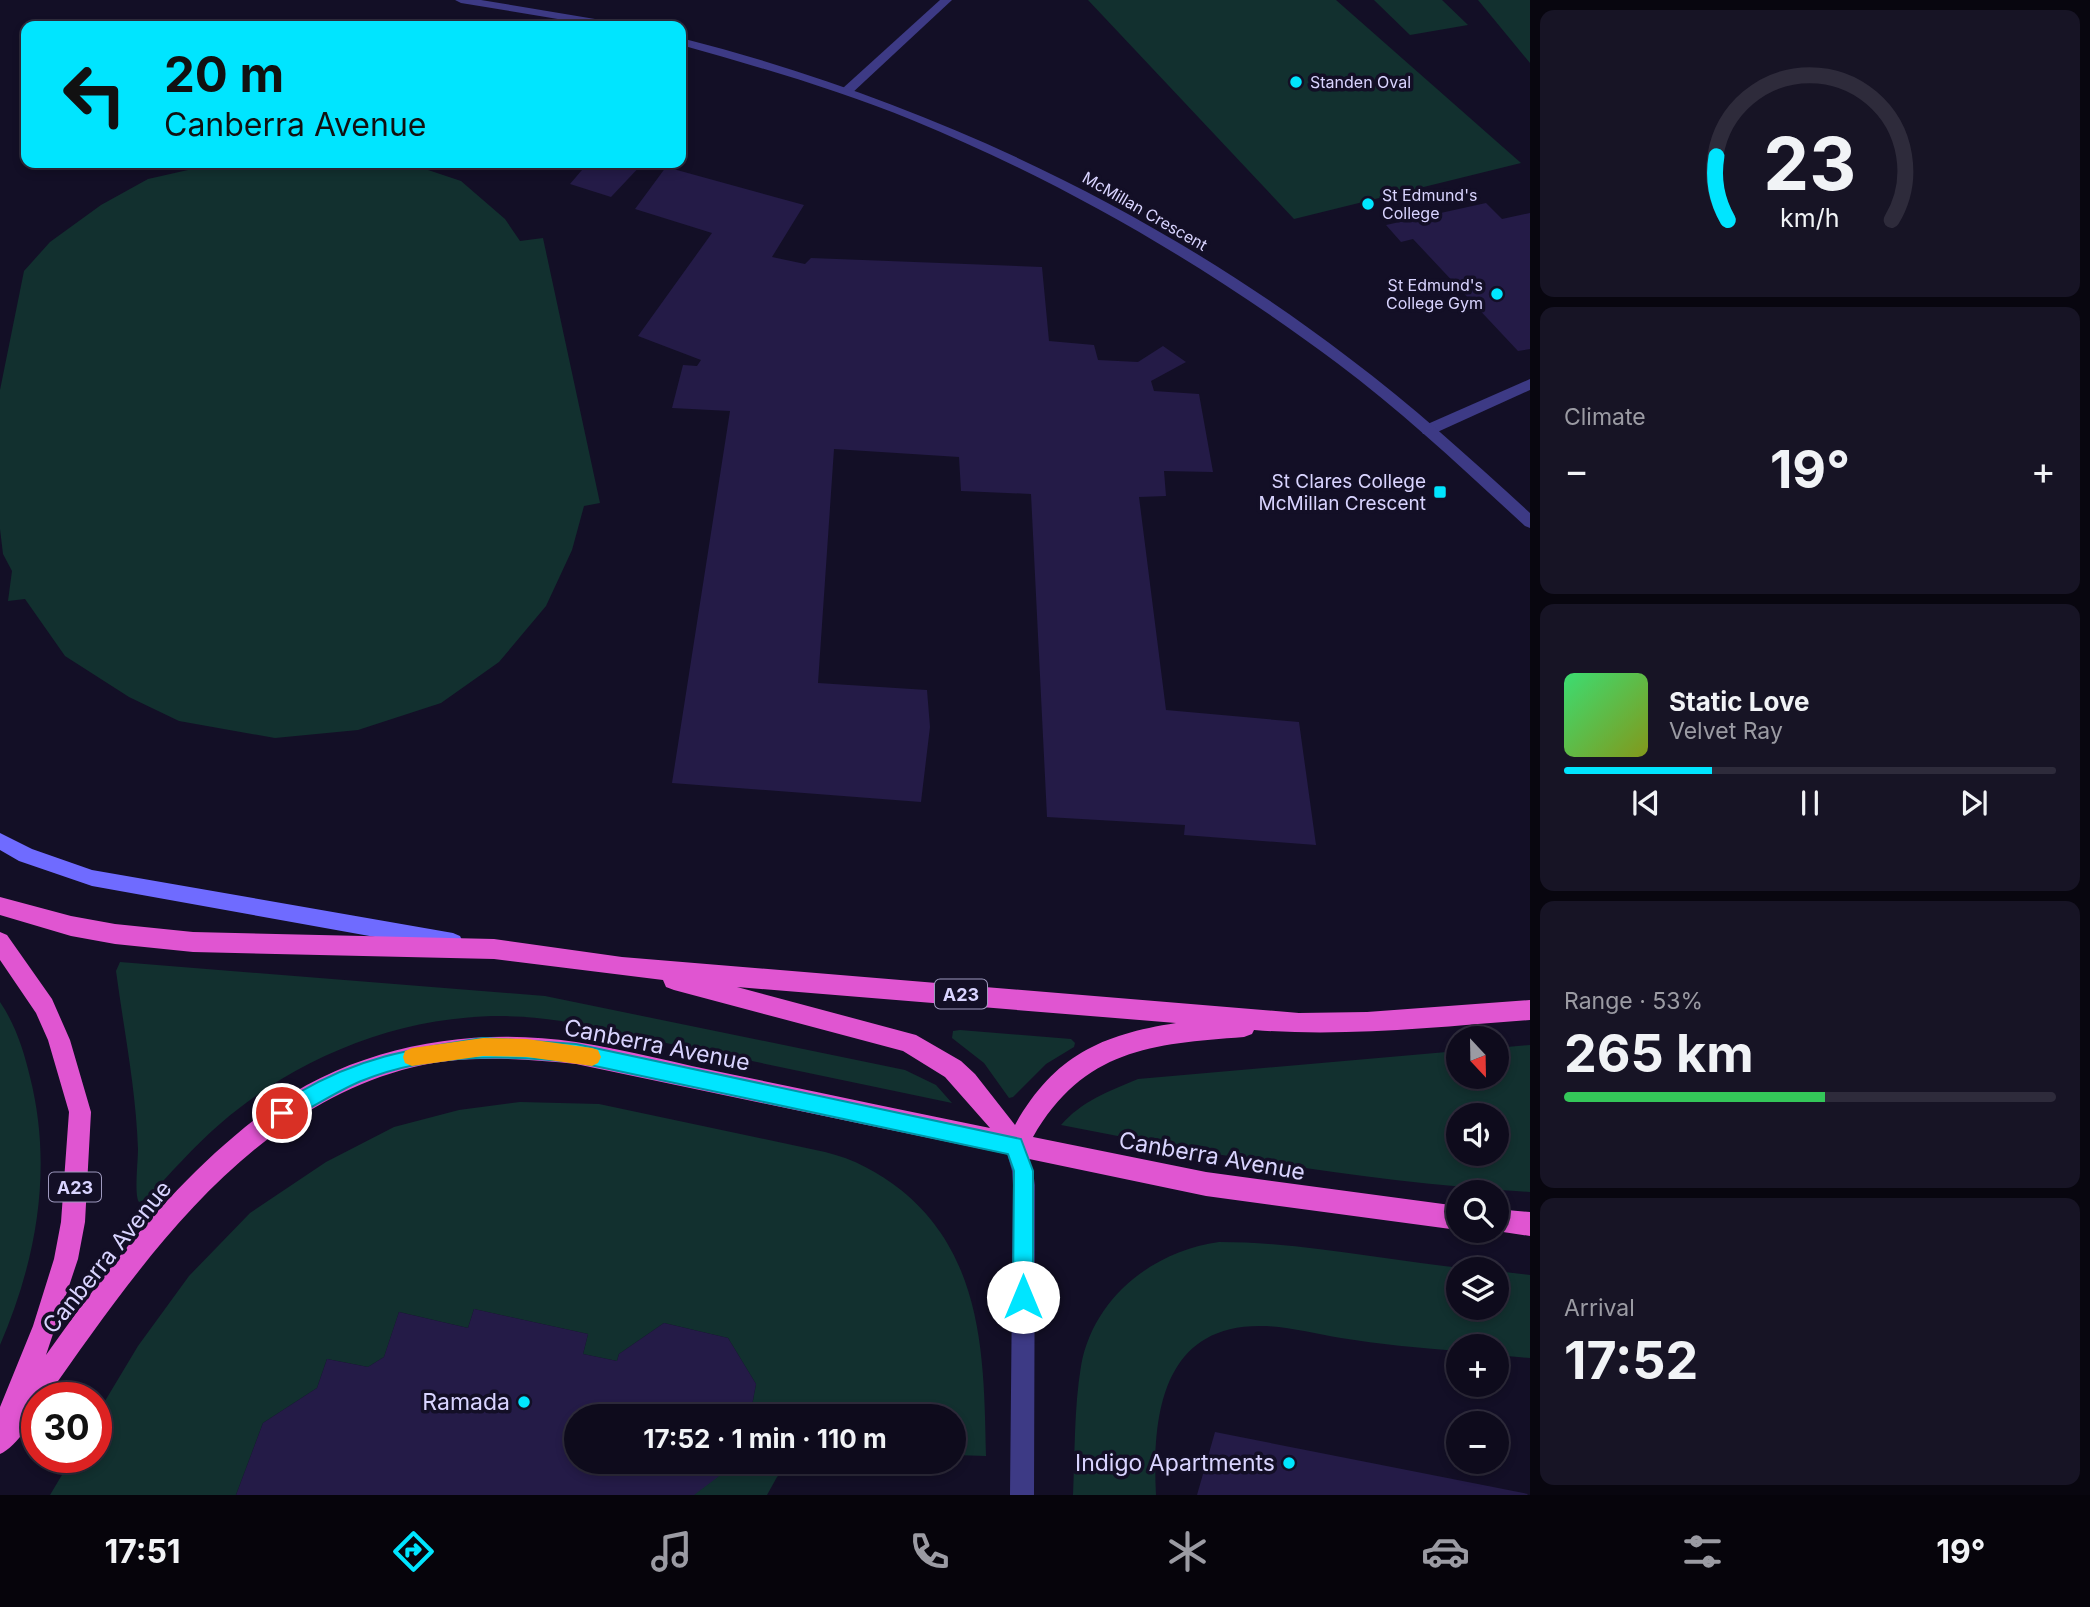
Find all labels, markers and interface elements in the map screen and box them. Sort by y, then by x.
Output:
text: 20 m [164,45,284,104]
icon: left [49,49,140,140]
place label: Standen Oval [1310,72,1411,92]
marker: Standen Oval [1288,74,1304,90]
text: Canberra Avenue [164,105,426,144]
text: 23 [1764,119,1856,208]
street label: McMillan Crescent [1079,167,1211,255]
place label: St Edmund's College [1382,185,1477,223]
marker: St Edmund's College [1360,196,1376,212]
text: km/h [1780,202,1840,232]
place label: St Edmund's College Gym [1386,275,1483,313]
marker: St Edmund's College Gym [1489,286,1505,302]
text: Climate [1564,403,1646,431]
text: 19° [1770,438,1850,501]
text: − [1564,447,1589,493]
text: + [2031,447,2056,493]
place label: St Clares College McMillan Crescent [1259,470,1426,515]
marker: St Clares College McMillan Crescent [1432,484,1448,500]
text: Static Love [1669,686,1810,717]
text: Velvet Ray [1669,717,1783,745]
icon: previous [1627,784,1665,822]
icon: pause [1791,784,1829,822]
icon: next [1955,784,1993,822]
road number: A23 [935,979,987,1009]
text: Range · 53% [1564,987,1703,1015]
street label: Canberra Avenue [562,1013,752,1077]
text: 265 km [1564,1022,1754,1085]
north arrow [1446,1026,1508,1088]
map controls [1446,1026,1509,1474]
pin [252,1083,312,1143]
icon: arrive [263,1094,301,1132]
button: sound [1446,1103,1509,1166]
street label: Canberra Avenue [1117,1126,1307,1186]
road number: A23 [49,1172,101,1202]
street label: Canberra Avenue [37,1175,177,1339]
button: search [1446,1180,1509,1243]
button: layers [1446,1257,1509,1320]
position arrow [986,1260,1060,1334]
text: Arrival [1564,1294,1635,1322]
text: 17:52 [1564,1329,1698,1392]
button: + [1446,1334,1509,1397]
speed limit sign: 30 [21,1382,112,1473]
place label: Ramada [422,1388,510,1416]
marker: Ramada [516,1394,532,1410]
button: − [1446,1411,1509,1474]
text: 17:52 · 1 min · 110 m [643,1423,887,1454]
place label: Indigo Apartments [1075,1449,1275,1477]
marker: Indigo Apartments [1281,1455,1297,1471]
icon: directions [389,1527,438,1576]
icon: music [647,1527,696,1576]
icon: phone [905,1527,954,1576]
icon: climate [1163,1527,1212,1576]
icon: car [1421,1527,1470,1576]
icon: filters [1678,1527,1727,1576]
text: 17:51 [104,1532,181,1571]
text: 19° [1936,1532,1986,1571]

